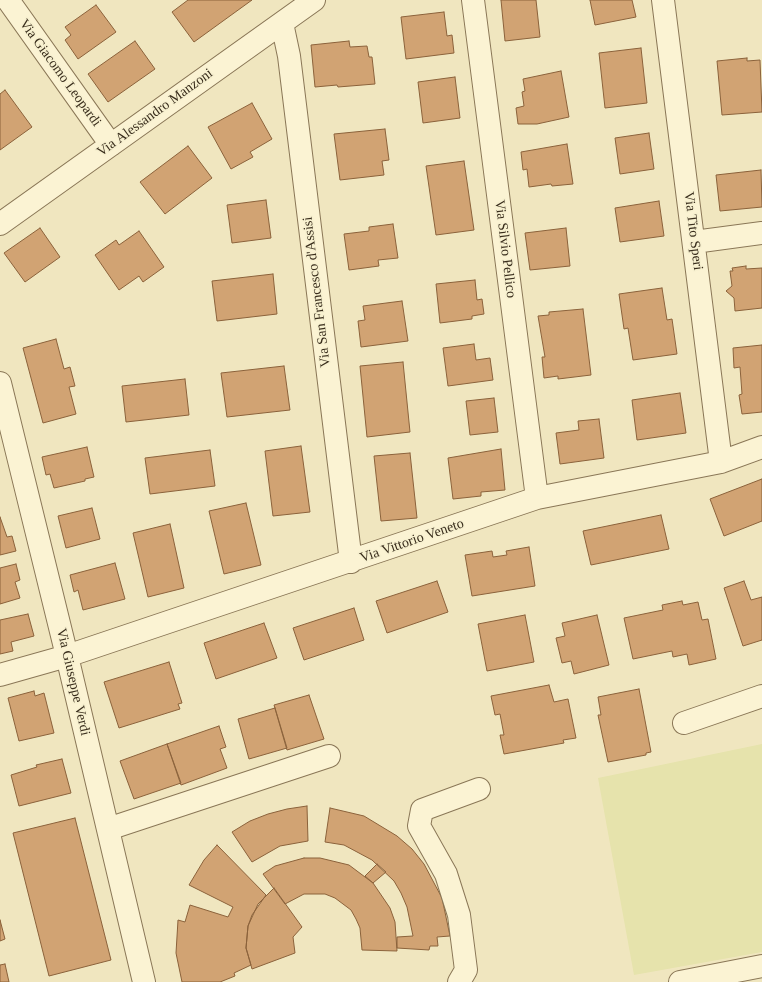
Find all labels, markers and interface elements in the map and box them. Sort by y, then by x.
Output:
street label: Via Giacomo Leopardi [16,16,104,130]
street label: Via Alessandro Manzoni [94,65,216,161]
street label: Via Tito Speri [680,191,706,271]
street label: Via Silvio Pellico [491,199,519,299]
street label: Via San Francesco d'Assisi [299,216,335,368]
street label: Via Vittorio Veneto [358,515,466,567]
street label: Via Giuseppe Verdi [52,627,94,737]

